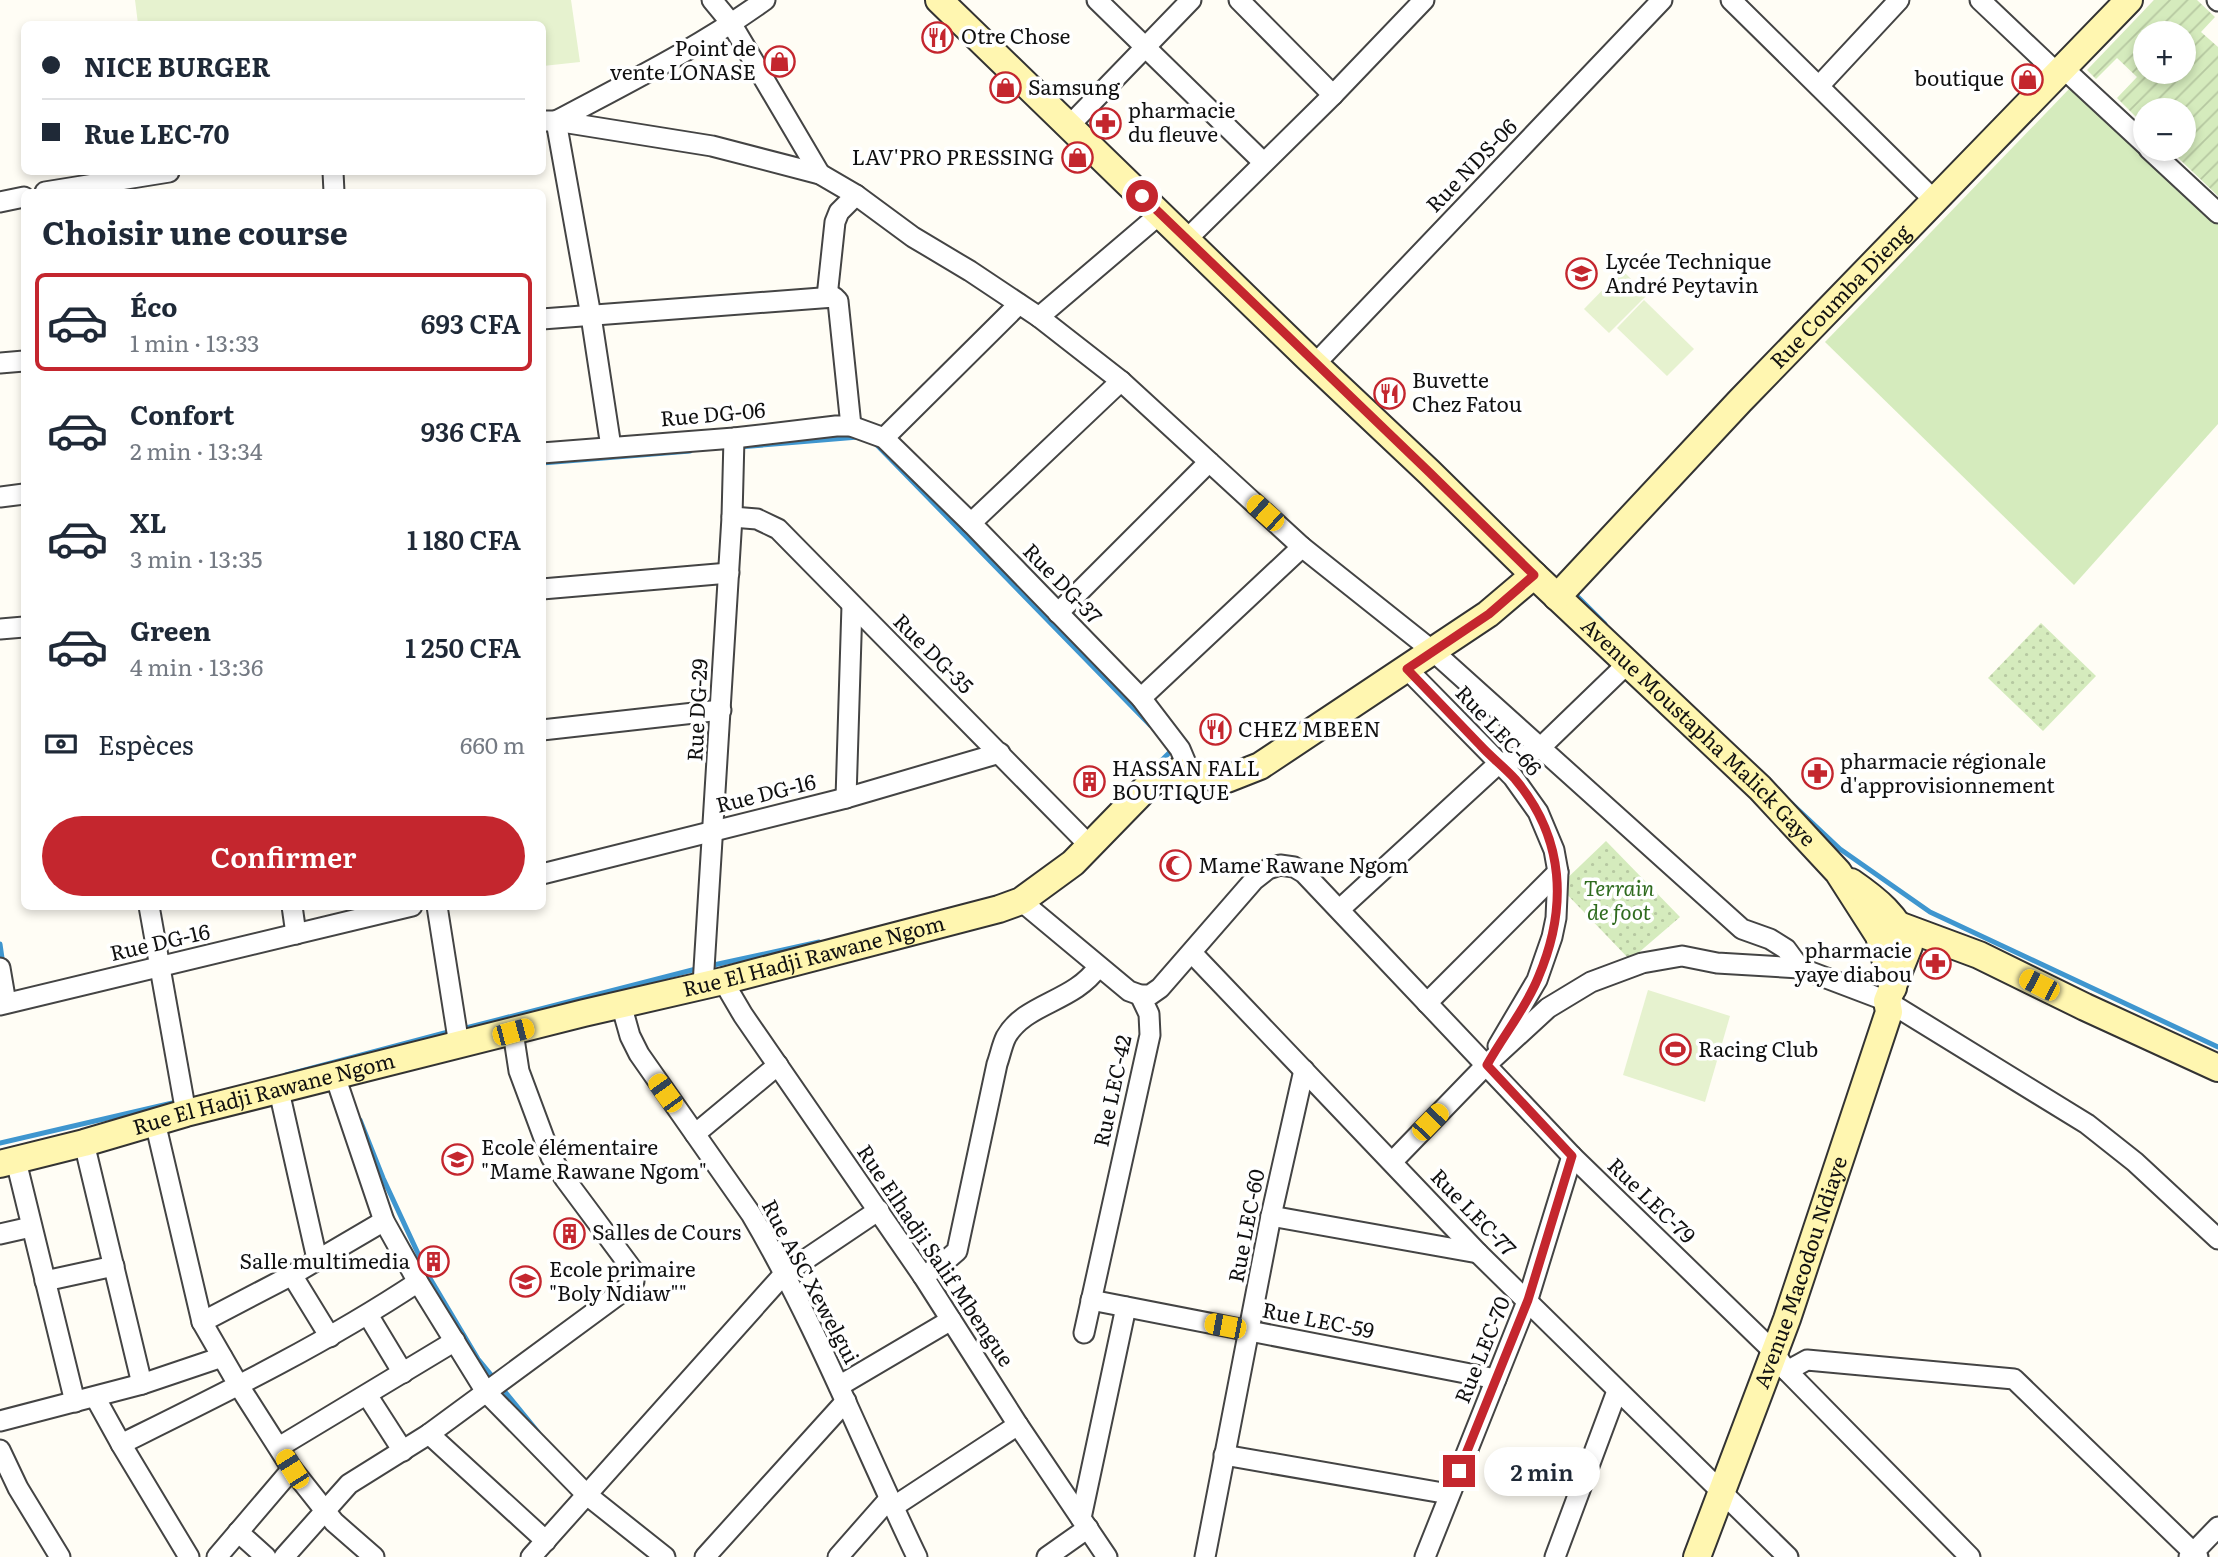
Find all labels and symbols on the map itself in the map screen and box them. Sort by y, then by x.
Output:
place label: Otre Chose [961,19,1071,50]
restaurant icon: Otre Chose [921,20,955,54]
place label: Point de vente LONASE [610,31,756,86]
shop icon: Point de vente LONASE [762,44,796,78]
place label: boutique [1914,61,2004,92]
shop icon: boutique [2010,62,2044,96]
place label: Samsung [1028,70,1120,101]
shop icon: Samsung [988,71,1022,105]
place label: pharmacie du fleuve [1128,93,1236,148]
pharmacy icon: pharmacie du fleuve [1088,106,1122,140]
street label: Rue NDS-06 [1417,110,1523,218]
place label: LAV'PRO PRESSING [852,140,1054,171]
shop icon: LAV'PRO PRESSING [1060,141,1094,175]
route start [1126,180,1158,212]
street label: Rue Coumba Dieng [1762,216,1917,374]
place label: Lycée Technique André Peytavin [1605,244,1772,299]
school or university icon: Lycée Technique André Peytavin [1565,257,1599,291]
place label: Buvette Chez Fatou [1412,363,1522,418]
restaurant icon: Buvette Chez Fatou [1372,376,1406,410]
street label: Rue DG-06 [659,392,767,433]
car [1243,491,1288,535]
street label: Rue DG-37 [1017,535,1111,630]
street label: Rue DG-35 [888,605,982,699]
street label: Avenue Moustapha Malick Gaye [1575,609,1825,852]
street label: Rue DG-29 [677,658,714,762]
street label: Rue LEC-66 [1450,677,1550,782]
place label: CHEZ MBEEN [1238,712,1381,743]
restaurant icon: CHEZ MBEEN [1198,713,1232,747]
place label: pharmacie régionale d'approvisionnement [1840,744,2055,799]
place label: HASSAN FALL BOUTIQUE [1112,751,1260,806]
pharmacy icon: pharmacie régionale d'approvisionnement [1800,757,1834,791]
street label: Rue DG-16 [712,764,819,819]
building icon: HASSAN FALL BOUTIQUE [1072,764,1106,798]
place label: Mame Rawane Ngom [1198,848,1409,879]
mosque icon: Mame Rawane Ngom [1158,849,1192,883]
park label: Terrain de foot [1584,871,1655,926]
street label: Rue El Hadji Rawane Ngom [679,906,948,1003]
street label: Rue DG-16 [106,914,213,967]
place label: pharmacie yaye diabou [1795,933,1912,988]
pharmacy icon: pharmacie yaye diabou [1918,946,1952,980]
car [2016,966,2063,1004]
car [490,1016,537,1048]
street label: Rue LEC-42 [1084,1032,1138,1149]
place label: Racing Club [1698,1032,1818,1063]
sports icon: Racing Club [1658,1033,1692,1067]
street label: Rue El Hadji Rawane Ngom [128,1043,398,1141]
car [645,1070,686,1116]
car [1408,1100,1453,1144]
place label: Ecole élémentaire "Mame Rawane Ngom" [481,1130,707,1185]
street label: Rue Elhadji Salif Mbengue [851,1137,1023,1372]
school or university icon: Ecole élémentaire "Mame Rawane Ngom" [441,1143,475,1177]
street label: Rue LEC-79 [1602,1149,1704,1249]
street label: Avenue Macodou Ndiaye [1744,1151,1853,1392]
street label: Rue LEC-77 [1425,1160,1525,1262]
street label: Rue LEC-60 [1218,1166,1271,1285]
street label: Rue ASC Xewelgui [756,1193,869,1369]
place label: Salles de Cours [592,1215,741,1246]
building icon: Salles de Cours [552,1216,586,1250]
place label: Salle multimedia [240,1244,411,1275]
building icon: Salle multimedia [416,1245,450,1279]
place label: Ecole primaire "Boly Ndiaw"" [549,1252,696,1307]
school or university icon: Ecole primaire "Boly Ndiaw"" [509,1265,543,1299]
street label: Rue LEC-70 [1445,1291,1516,1407]
street label: Rue LEC-59 [1260,1293,1377,1345]
car [1203,1312,1248,1340]
car [272,1446,313,1492]
callout: 2 min [1484,1446,1599,1496]
route end [1443,1455,1475,1487]

